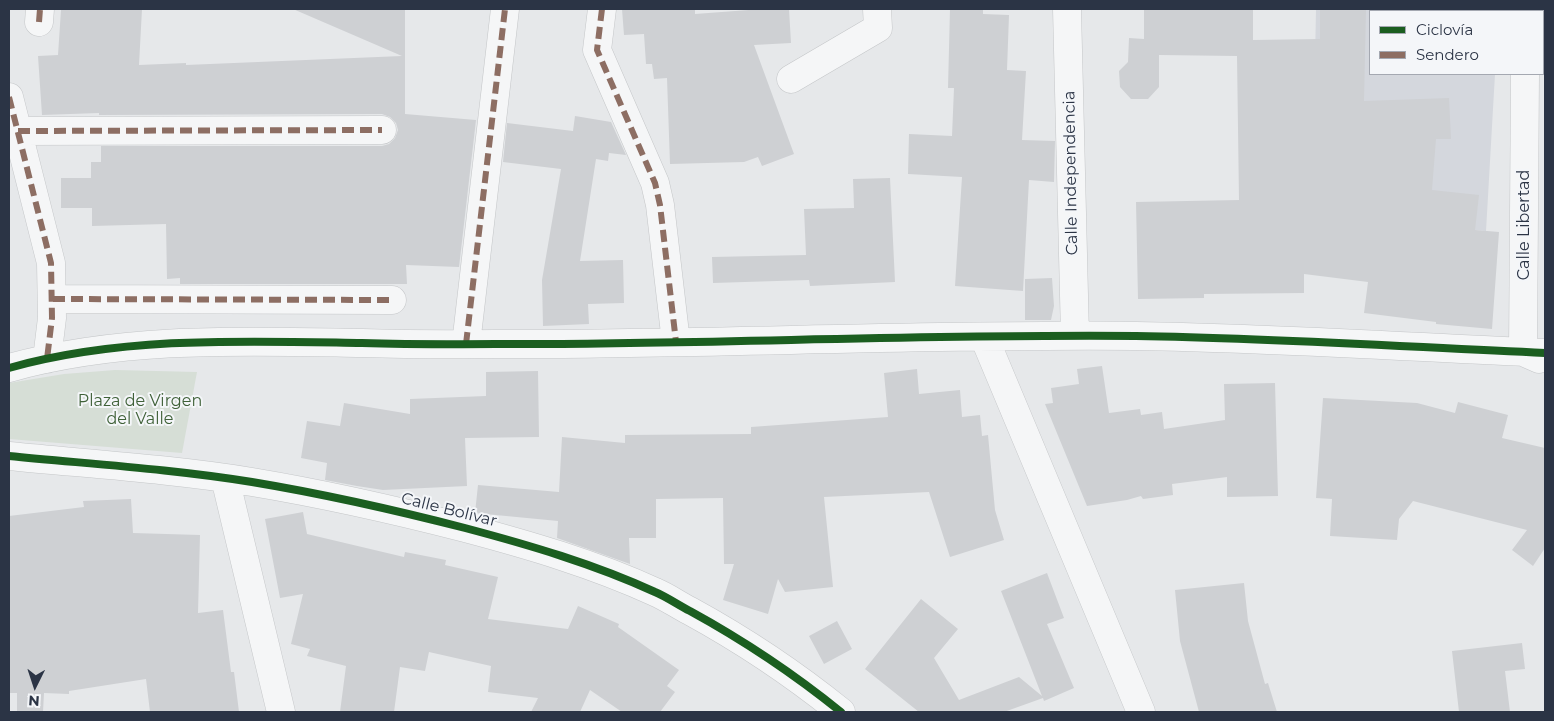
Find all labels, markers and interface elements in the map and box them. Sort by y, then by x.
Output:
legend [1369,10,1544,75]
text: Ciclovía [1416,20,1473,39]
text: Sendero [1416,45,1479,64]
street label: Calle Independencia [1060,91,1082,255]
street label: Calle Libertad [1514,170,1534,280]
park label: Plaza de Virgen del Valle [78,391,202,429]
street label: Calle Bolívar [399,489,499,531]
north arrow [10,661,60,711]
text: N [28,692,40,710]

